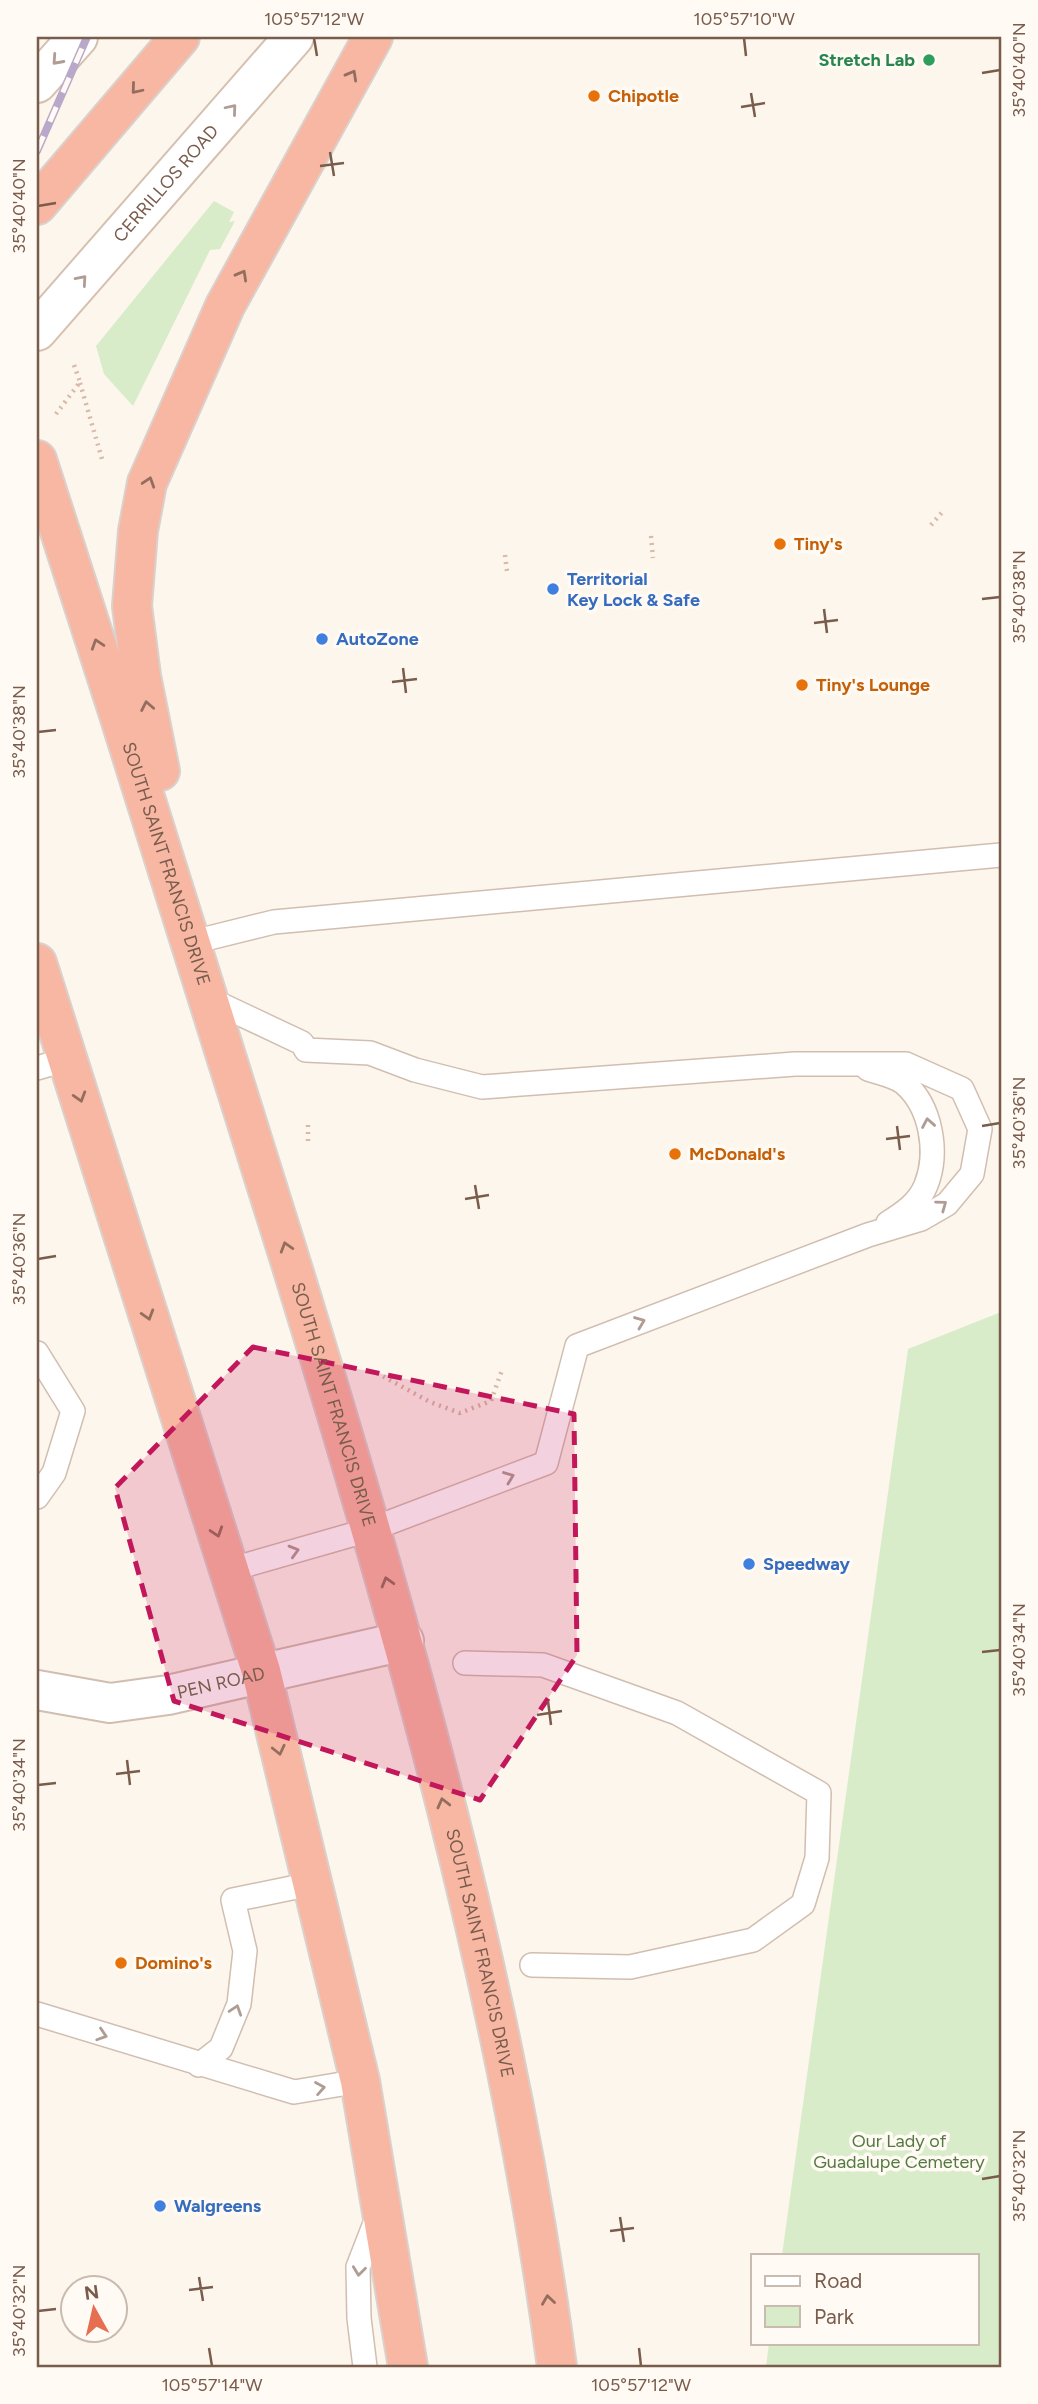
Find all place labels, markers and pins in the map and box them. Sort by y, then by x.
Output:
place label: Stretch Lab [819,49,915,71]
marker: Stretch Lab [921,52,937,68]
place label: Chipotle [608,85,679,107]
marker: Chipotle [586,88,602,104]
place label: Tiny's [794,533,843,555]
marker: Tiny's [772,536,788,552]
place label: Territorial Key Lock & Safe [567,568,700,611]
marker: Territorial Key Lock & Safe [545,581,561,597]
place label: AutoZone [336,628,419,650]
marker: AutoZone [314,631,330,647]
place label: Tiny's Lounge [816,674,930,696]
marker: Tiny's Lounge [794,677,810,693]
place label: McDonald's [689,1143,786,1165]
marker: McDonald's [667,1146,683,1162]
place label: Speedway [763,1553,850,1575]
marker: Speedway [741,1556,757,1572]
place label: Domino's [135,1952,213,1974]
marker: Domino's [113,1955,129,1971]
place label: Walgreens [174,2195,262,2217]
marker: Walgreens [152,2198,168,2214]

